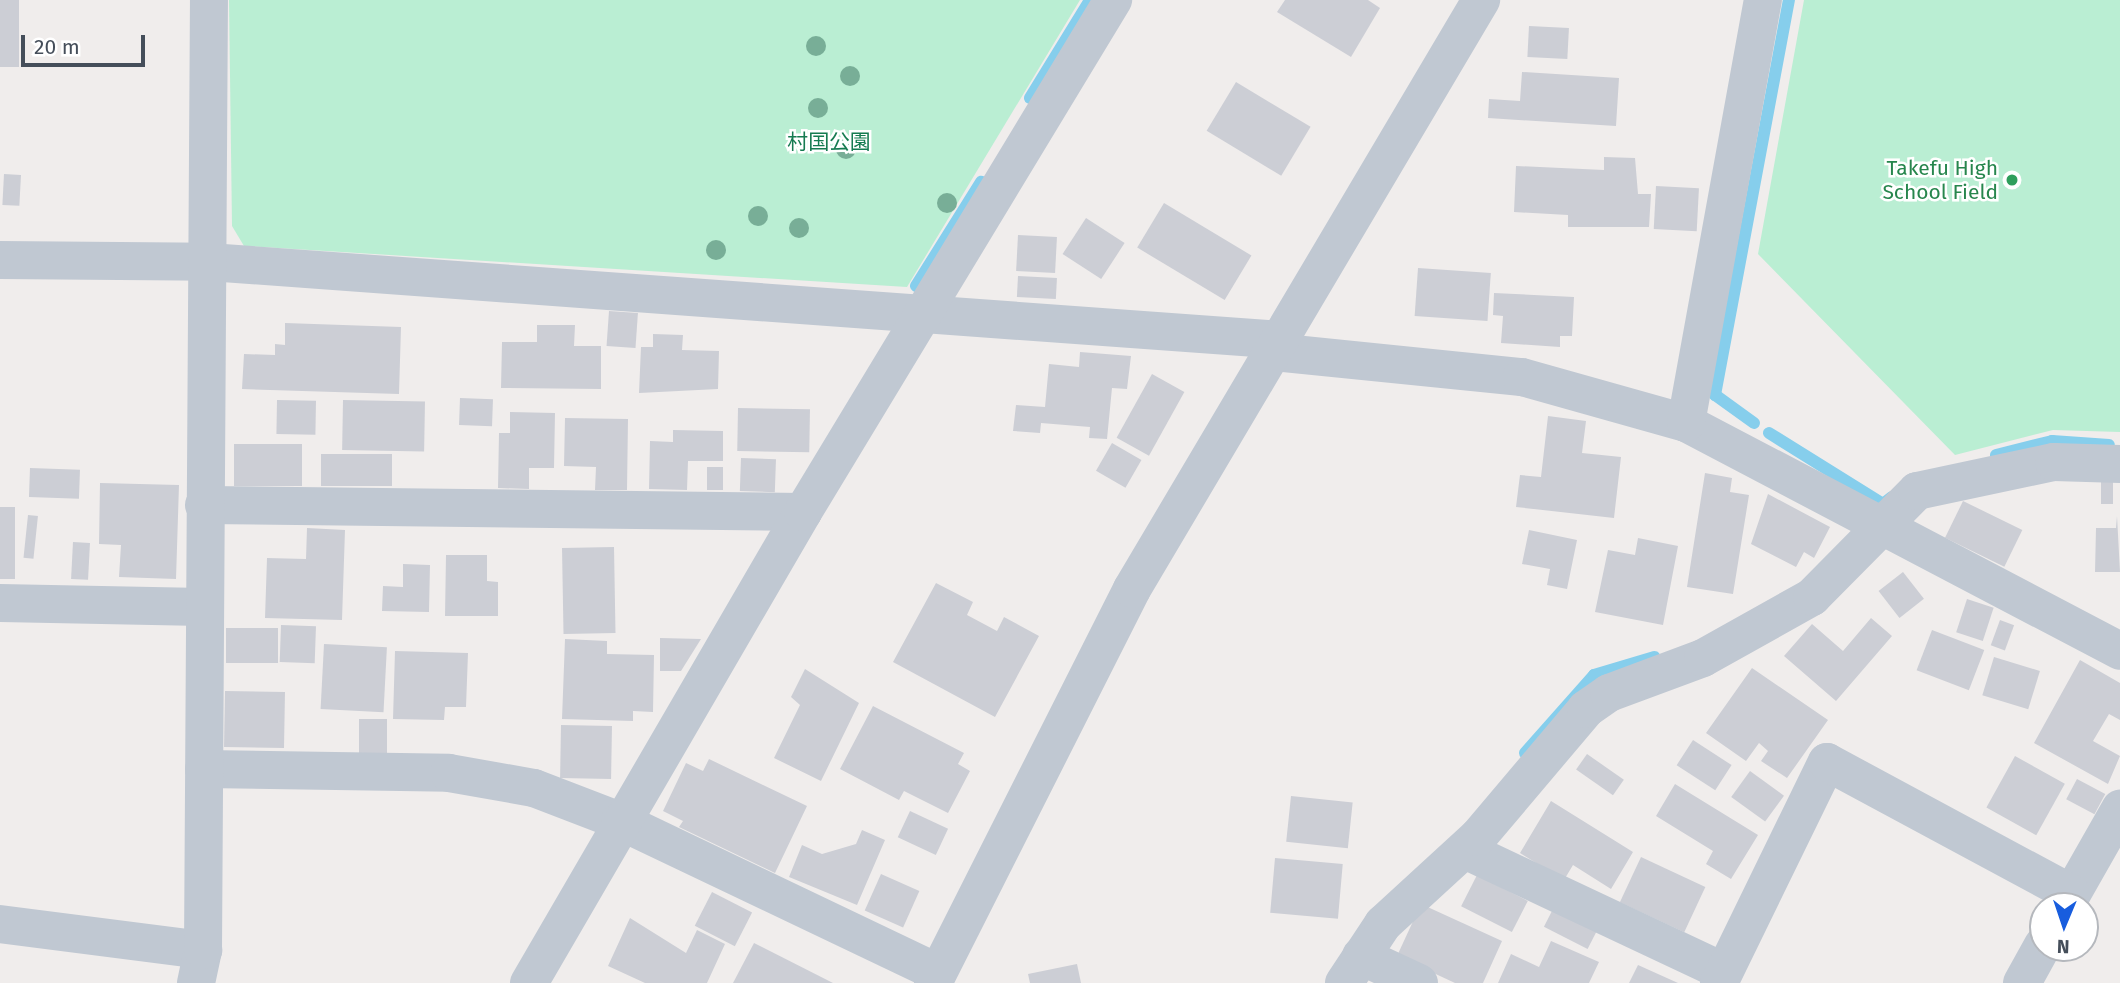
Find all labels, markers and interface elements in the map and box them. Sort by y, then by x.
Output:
scale bar [24,21,149,65]
text: 20 m [34,34,80,60]
park label: 村国公園 [787,129,871,155]
place label: Takefu High School Field [1882,155,1998,205]
marker: Takefu High School Field [2004,172,2020,188]
north arrow [2029,892,2099,962]
text: N [2057,935,2070,958]

